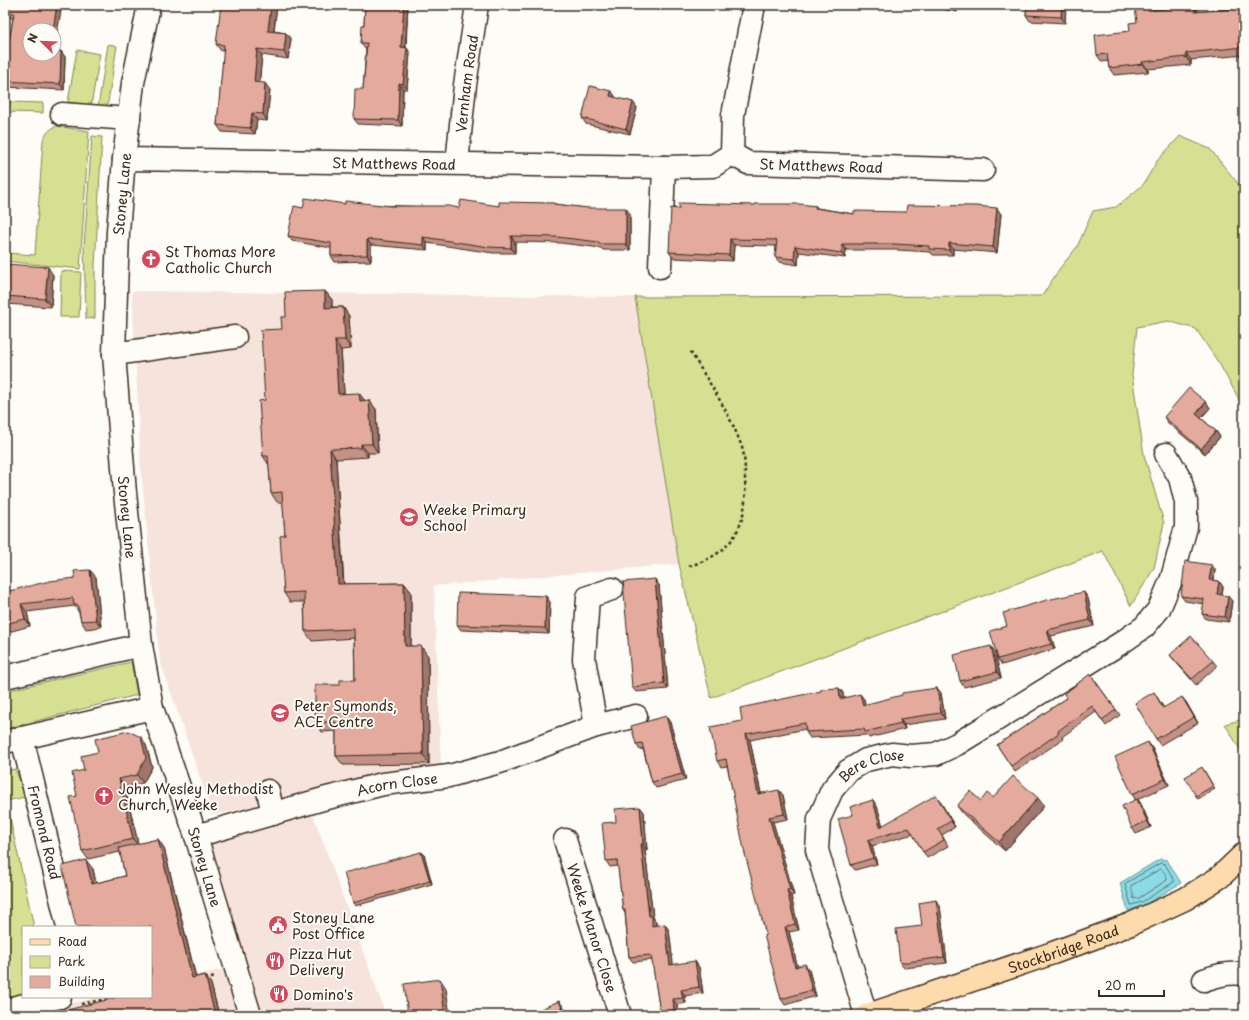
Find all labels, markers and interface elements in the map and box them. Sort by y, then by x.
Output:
north arrow [22,22,62,62]
text: N [23,30,42,45]
street label: Vernham Road [450,33,483,134]
street label: Stoney Lane [108,152,136,236]
street label: St Matthews Road [332,152,456,174]
street label: St Matthews Road [759,153,883,178]
place label: St Thomas More Catholic Church [165,241,276,278]
church icon: St Thomas More Catholic Church [140,248,162,270]
street label: Stoney Lane [113,475,142,559]
place label: Weeke Primary School [423,499,526,536]
school or university icon: Weeke Primary School [398,506,420,528]
place label: Peter Symonds, ACE Centre [294,695,397,732]
school or university icon: Peter Symonds, ACE Centre [269,702,291,724]
street label: Bere Close [833,743,905,787]
street label: Acorn Close [354,767,439,801]
place label: John Wesley Methodist Church, Weeke [118,778,274,815]
street label: Fromond Road [23,783,67,882]
church icon: John Wesley Methodist Church, Weeke [93,785,115,807]
street label: Stoney Lane [183,824,227,910]
street label: Weeke Manor Close [562,861,623,995]
place label: Stoney Lane Post Office [292,907,375,944]
public building icon: Stoney Lane Post Office [267,914,289,936]
street label: Stockbridge Road [1005,919,1122,978]
legend [22,926,152,998]
text: Road [58,932,87,950]
place label: Pizza Hut Delivery [289,943,352,980]
restaurant icon: Pizza Hut Delivery [264,950,286,972]
text: Park [58,952,85,970]
text: Building [58,972,105,990]
scale bar [1099,972,1164,998]
text: 20 m [1105,976,1136,994]
restaurant icon: Domino's [268,983,290,1005]
place label: Domino's [293,984,353,1005]

